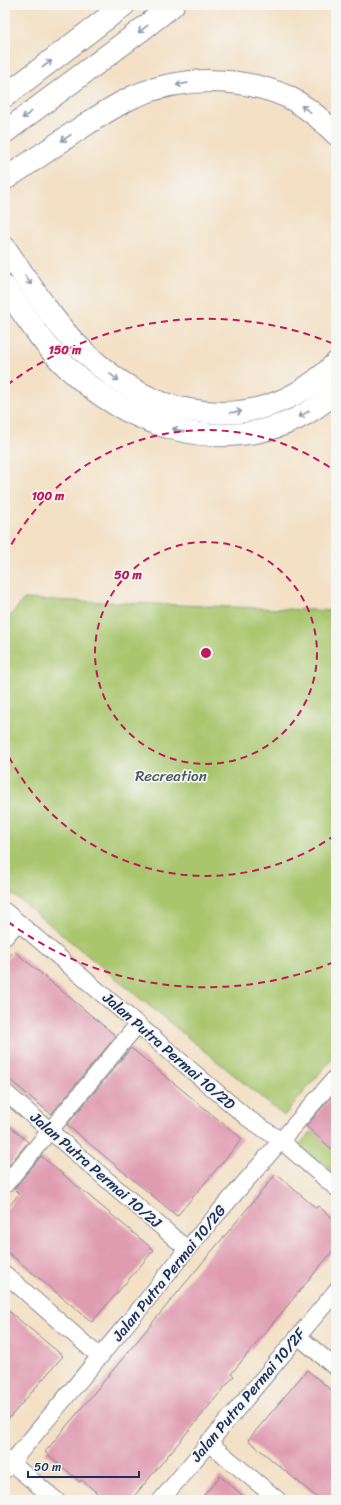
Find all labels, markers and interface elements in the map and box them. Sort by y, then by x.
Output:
one-way arrow [137,25,148,34]
one-way arrow [42,59,53,68]
one-way arrow [176,80,189,88]
one-way arrow [301,105,312,113]
one-way arrow [22,111,33,119]
one-way arrow [61,134,72,142]
one-way arrow [24,275,32,286]
text: 150 m [49,339,82,361]
one-way arrow [108,373,119,381]
one-way arrow [229,409,242,416]
one-way arrow [298,411,310,419]
one-way arrow [172,426,185,433]
text: 100 m [32,485,65,507]
text: 50 m [114,564,142,586]
centre of rings [199,646,213,660]
park label: Recreation [135,763,207,789]
street label: Jalan Putra Permai 10/2D [96,985,241,1116]
street label: Jalan Putra Permai 10/2J [24,1105,168,1235]
street label: Jalan Putra Permai 10/2G [105,1198,233,1348]
street label: Jalan Putra Permai 10/2F [183,1321,313,1469]
scale bar [28,1453,139,1479]
text: 50 m [34,1456,61,1478]

